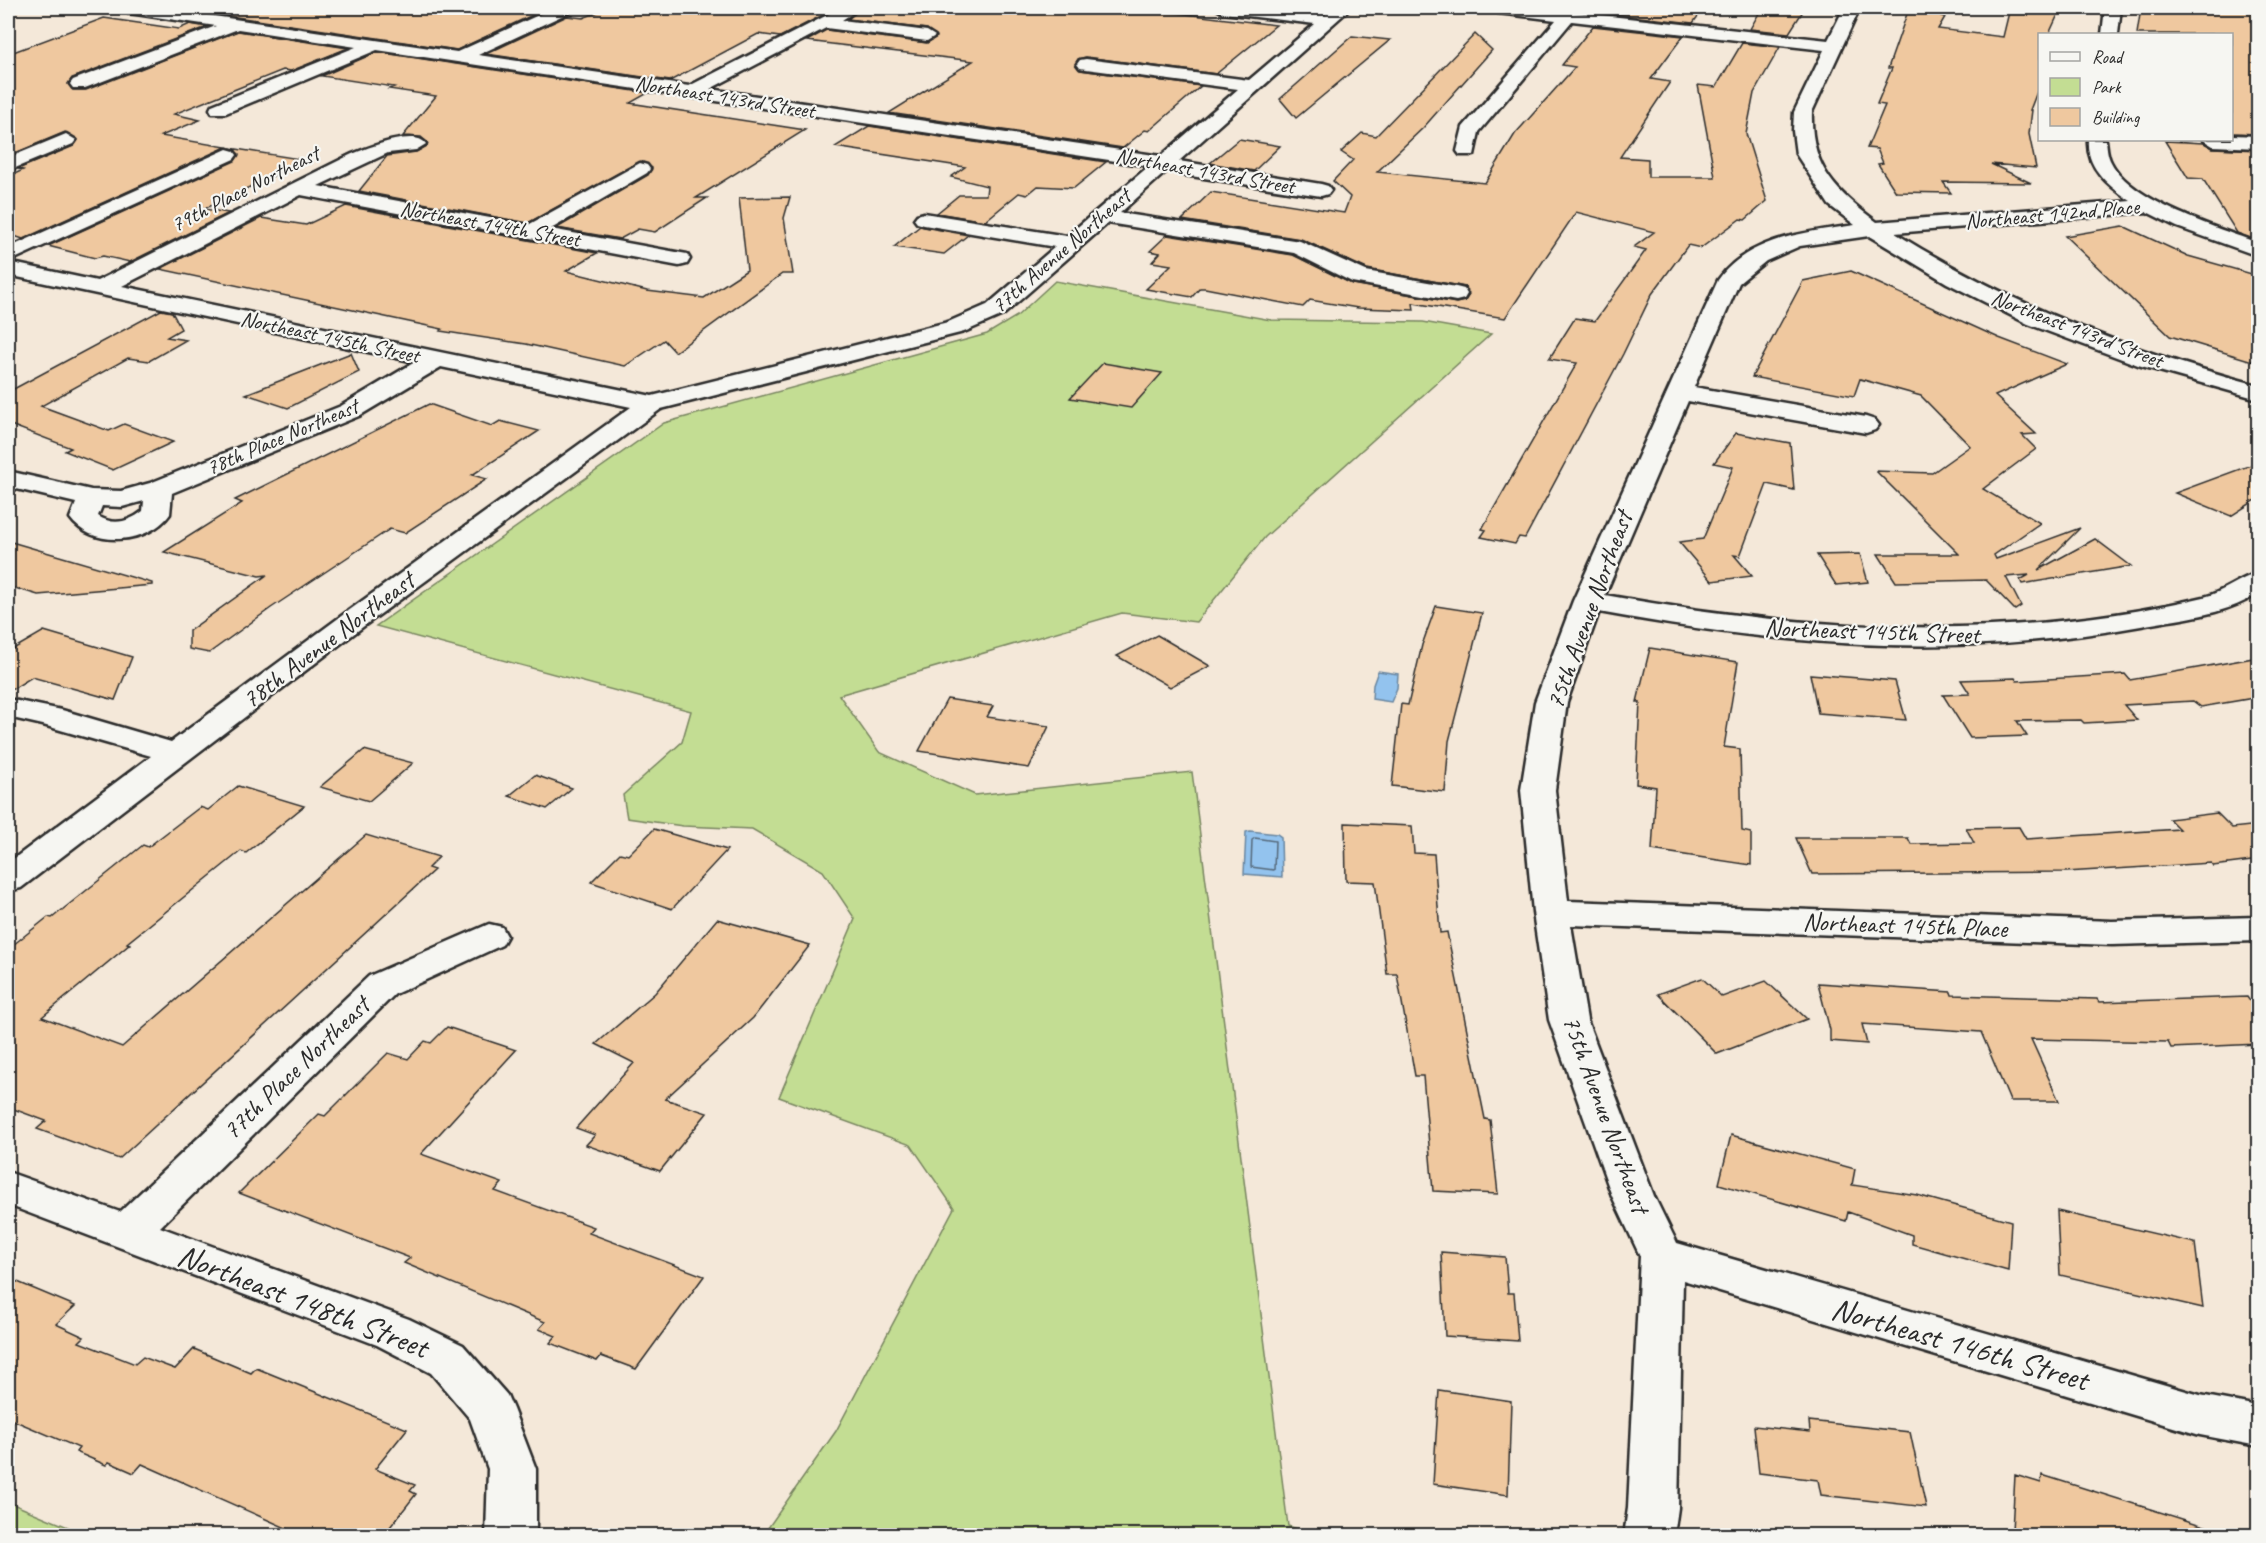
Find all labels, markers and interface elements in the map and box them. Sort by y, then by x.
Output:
legend [2038,33,2233,141]
text: Road [2092,46,2125,68]
street label: Northeast 143rd Street [633,69,819,125]
text: Park [2092,76,2122,98]
text: Building [2092,106,2141,128]
street label: 79th Place Northeast [166,138,326,238]
street label: Northeast 143rd Street [1113,141,1299,201]
street label: 77th Avenue Northeast [986,181,1139,319]
street label: Northeast 142nd Place [1964,192,2142,236]
street label: Northeast 144th Street [398,194,585,254]
street label: Northeast 143rd Street [1987,283,2169,376]
street label: Northeast 145th Street [238,304,425,370]
street label: 78th Place Northeast [202,391,365,482]
street label: 75th Avenue Northeast [1538,504,1641,713]
street label: 78th Avenue Northeast [235,562,424,716]
street label: Northeast 145th Street [1764,611,1983,651]
street label: Northeast 145th Place [1802,905,2009,945]
street label: 77th Place Northeast [215,987,379,1147]
street label: 75th Avenue Northeast [1555,1011,1658,1220]
street label: Northeast 148th Street [172,1234,437,1369]
street label: Northeast 146th Street [1827,1288,2096,1401]

